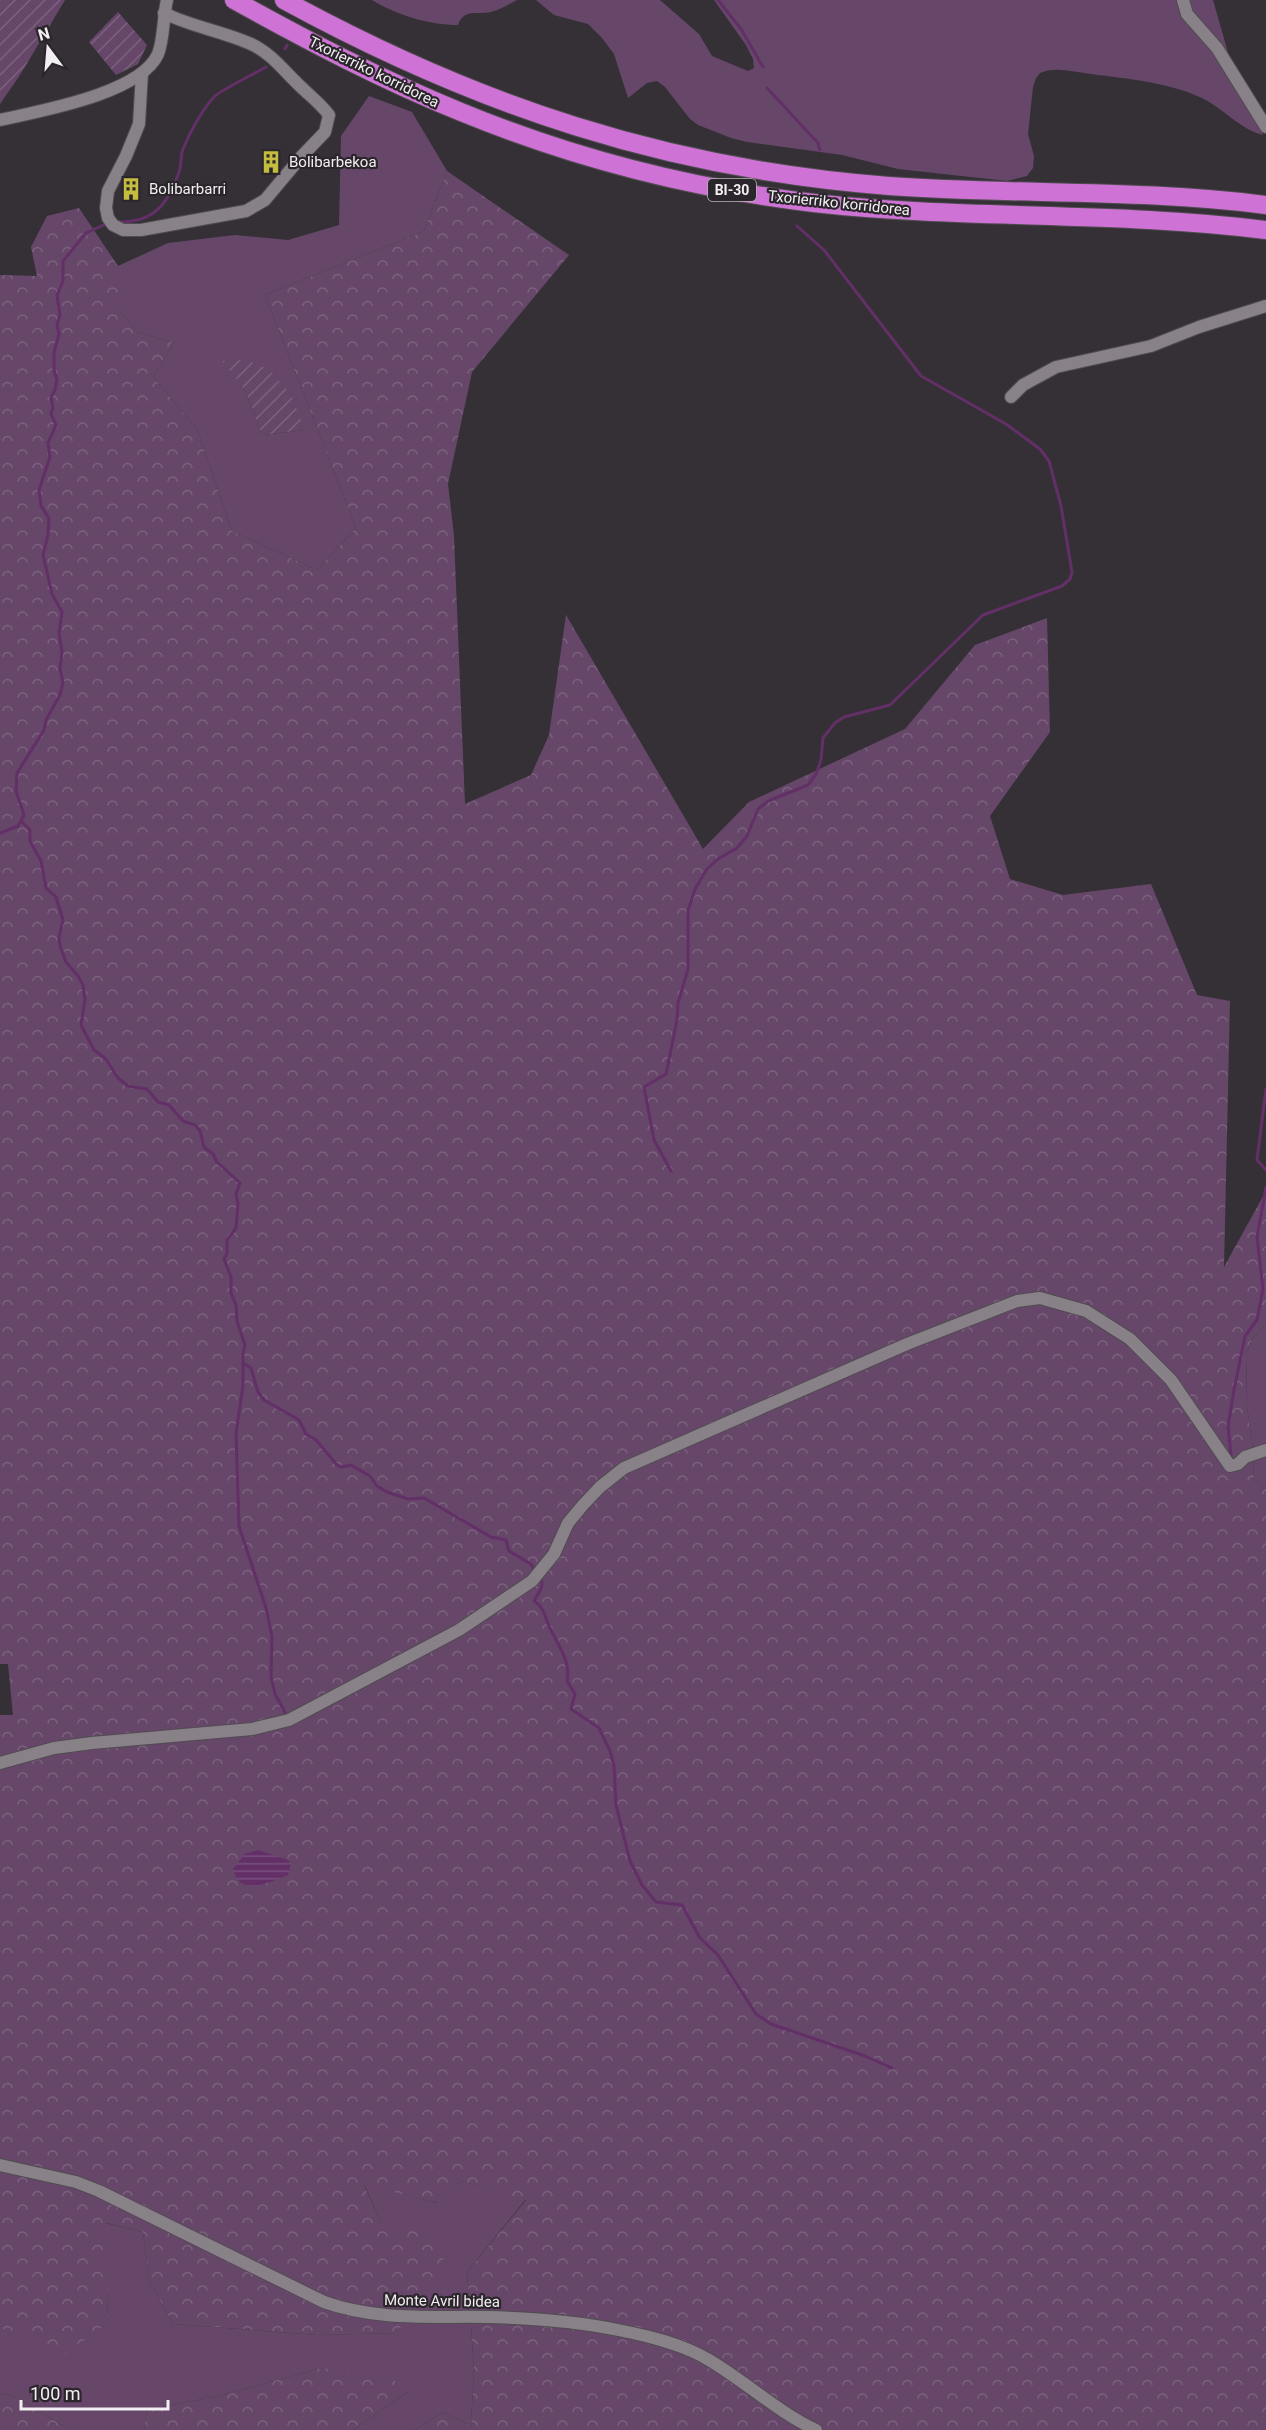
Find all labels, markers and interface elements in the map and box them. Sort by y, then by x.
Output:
north arrow [18,18,78,78]
text: N [36,23,52,45]
street label: Txorierriko korridorea [306,33,442,111]
building icon: Bolibarbekoa [258,149,284,175]
place label: Bolibarbekoa [289,153,377,171]
building icon: Bolibarbarri [118,176,144,202]
road number: BI-30 [708,179,756,201]
place label: Bolibarbarri [149,180,226,198]
street label: Txorierriko korridorea [767,187,911,219]
street label: Monte Avril bidea [384,2291,500,2311]
scale bar [21,2373,168,2411]
text: 100 m [30,2383,81,2404]

